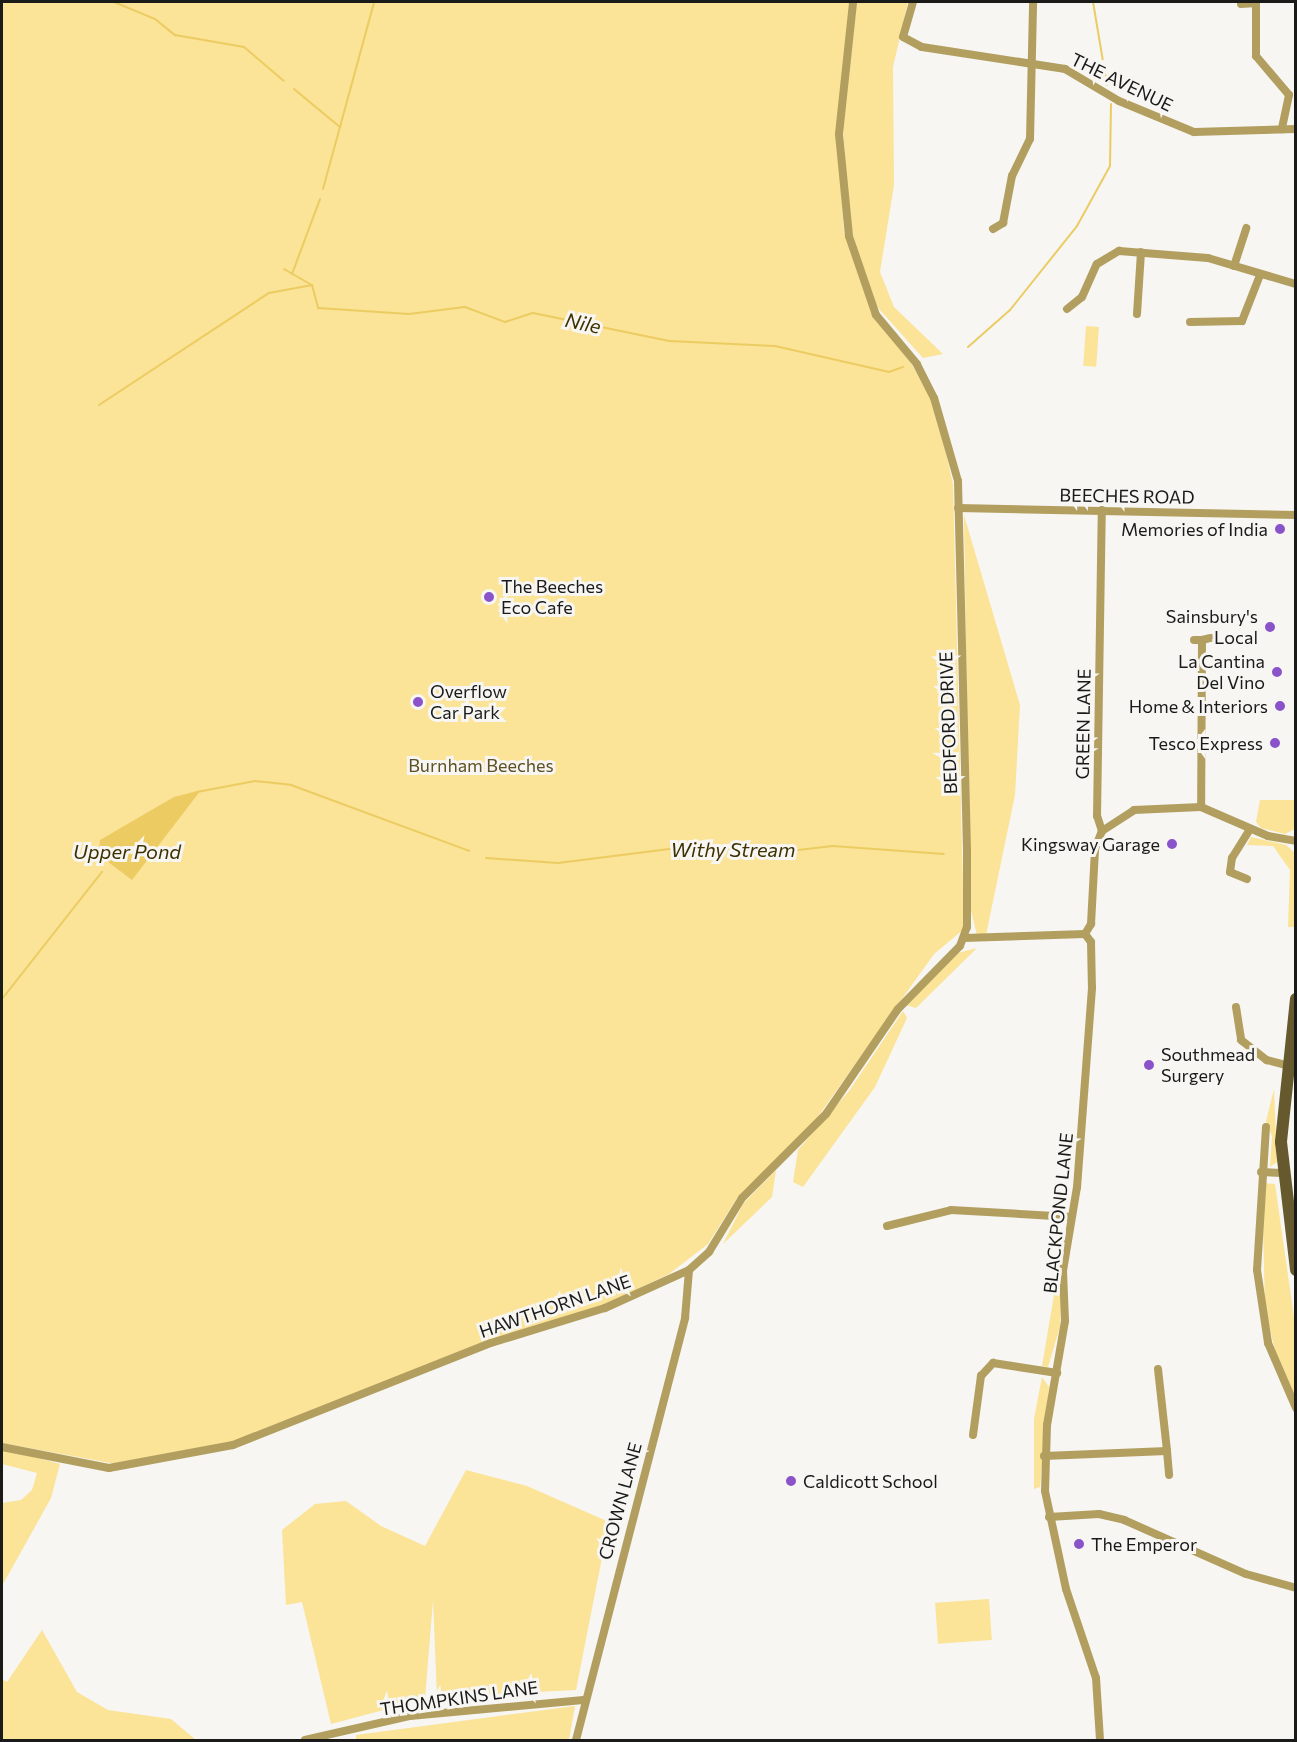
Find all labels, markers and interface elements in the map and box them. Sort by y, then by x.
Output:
street label: THE AVENUE [1068,48,1176,116]
water label: Nile [563,308,603,338]
street label: BEECHES ROAD [1059,484,1195,508]
place label: Memories of India [1121,518,1268,540]
marker: Memories of India [1273,522,1287,536]
place label: The Beeches Eco Cafe [501,576,603,618]
marker: The Beeches Eco Cafe [482,590,496,604]
place label: Sainsbury's Local [1166,606,1258,648]
marker: Sainsbury's Local [1263,620,1277,634]
street label: BEDFORD DRIVE [935,651,961,795]
place label: La Cantina Del Vino [1178,651,1265,694]
marker: La Cantina Del Vino [1270,665,1284,679]
street label: GREEN LANE [1071,669,1095,779]
place label: Overflow Car Park [430,681,507,724]
marker: Overflow Car Park [411,695,425,709]
place label: Home & Interiors [1129,695,1268,717]
marker: Home & Interiors [1273,699,1287,713]
place label: Tesco Express [1148,732,1263,754]
marker: Tesco Express [1268,736,1282,750]
park label: Burnham Beeches [408,754,554,776]
place label: Kingsway Garage [1021,833,1160,855]
water label: Withy Stream [671,837,795,861]
marker: Kingsway Garage [1165,837,1179,851]
water label: Upper Pond [73,839,181,863]
place label: Southmead Surgery [1161,1044,1255,1086]
marker: Southmead Surgery [1142,1058,1156,1072]
street label: BLACKPOND LANE [1039,1132,1077,1294]
street label: HAWTHORN LANE [476,1270,634,1342]
street label: CROWN LANE [594,1440,646,1562]
place label: Caldicott School [803,1470,938,1492]
marker: Caldicott School [784,1474,798,1488]
place label: The Emperor [1091,1533,1197,1555]
marker: The Emperor [1072,1537,1086,1551]
street label: THOMPKINS LANE [378,1676,540,1720]

